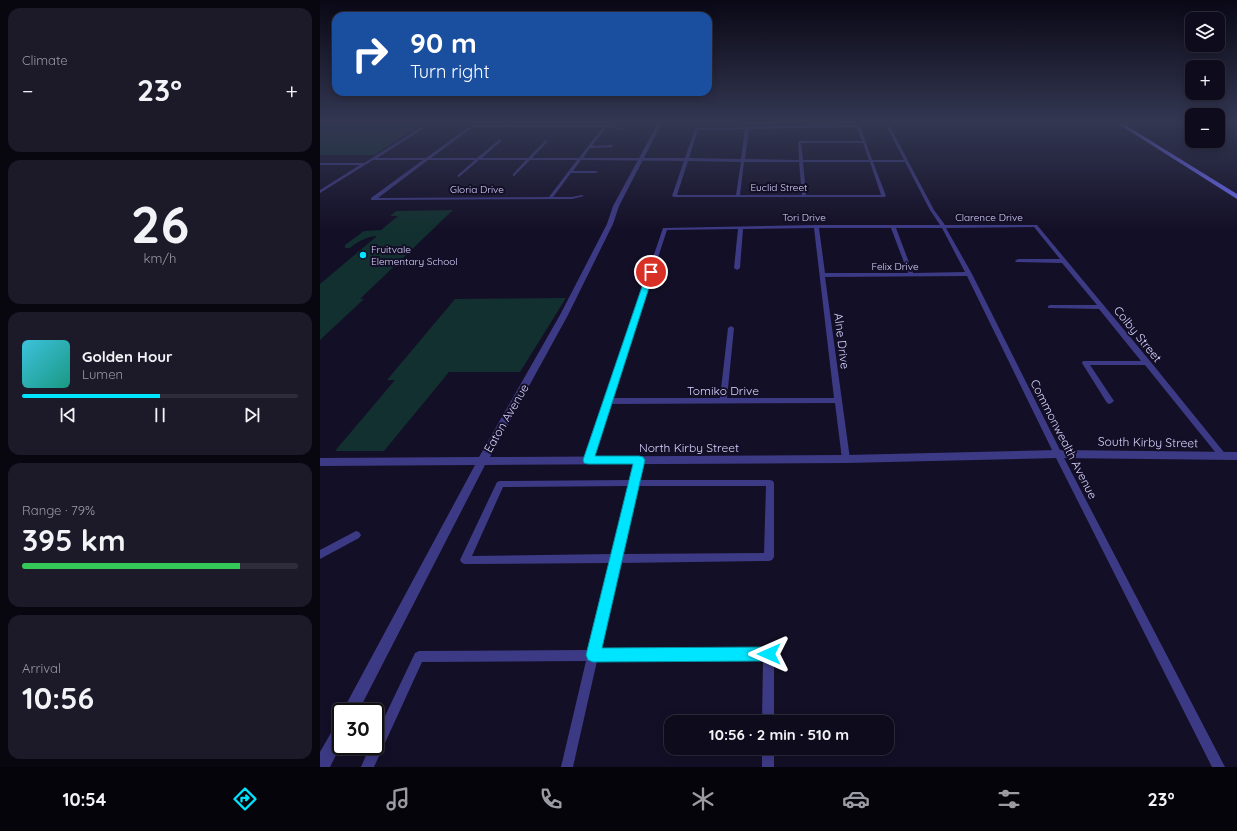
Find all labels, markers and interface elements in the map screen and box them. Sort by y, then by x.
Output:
map controls [1185,12,1225,148]
button: layers [1185,12,1225,52]
text: 90 m [410,25,477,60]
icon: right [344,28,396,80]
text: Climate [22,52,68,68]
text: Turn right [410,60,490,83]
button: + [1185,60,1225,100]
text: 23° [137,71,182,109]
text: − [22,77,33,105]
text: + [286,77,298,105]
button: − [1185,108,1225,148]
street label: Euclid Street [750,181,808,194]
street label: Gloria Drive [450,183,504,196]
text: 26 [131,191,189,256]
street label: Tori Drive [782,211,826,224]
street label: Clarence Drive [955,211,1023,224]
place label: Fruitvale Elementary School [371,243,458,268]
text: km/h [144,250,176,266]
marker: Fruitvale Elementary School [358,250,368,260]
pin [634,255,668,289]
street label: Felix Drive [871,260,919,273]
icon: arrive [640,261,662,283]
street label: Colby Street [1111,303,1165,365]
street label: Alne Drive [831,312,853,370]
text: Golden Hour [82,347,173,366]
text: Lumen [82,366,123,382]
street label: Commonwealth Avenue [1027,377,1101,501]
street label: Eaton Avenue [480,381,532,455]
street label: Tomiko Drive [687,383,759,398]
icon: previous [57,404,79,426]
icon: pause [149,404,171,426]
icon: next [241,404,263,426]
street label: South Kirby Street [1098,434,1198,450]
street label: North Kirby Street [639,440,739,455]
text: Range · 79% [22,502,95,518]
text: 395 km [22,521,126,559]
position arrow [748,633,790,675]
text: Arrival [22,660,61,676]
text: 10:56 [22,679,94,717]
speed limit sign: 30 [332,703,384,755]
text: 10:56 · 2 min · 510 m [709,725,849,744]
icon: directions [231,785,259,813]
icon: music [384,785,412,813]
icon: phone [537,785,565,813]
icon: climate [689,785,717,813]
icon: car [842,785,870,813]
icon: filters [995,785,1023,813]
text: 10:54 [62,788,106,811]
text: 23° [1148,788,1175,811]

